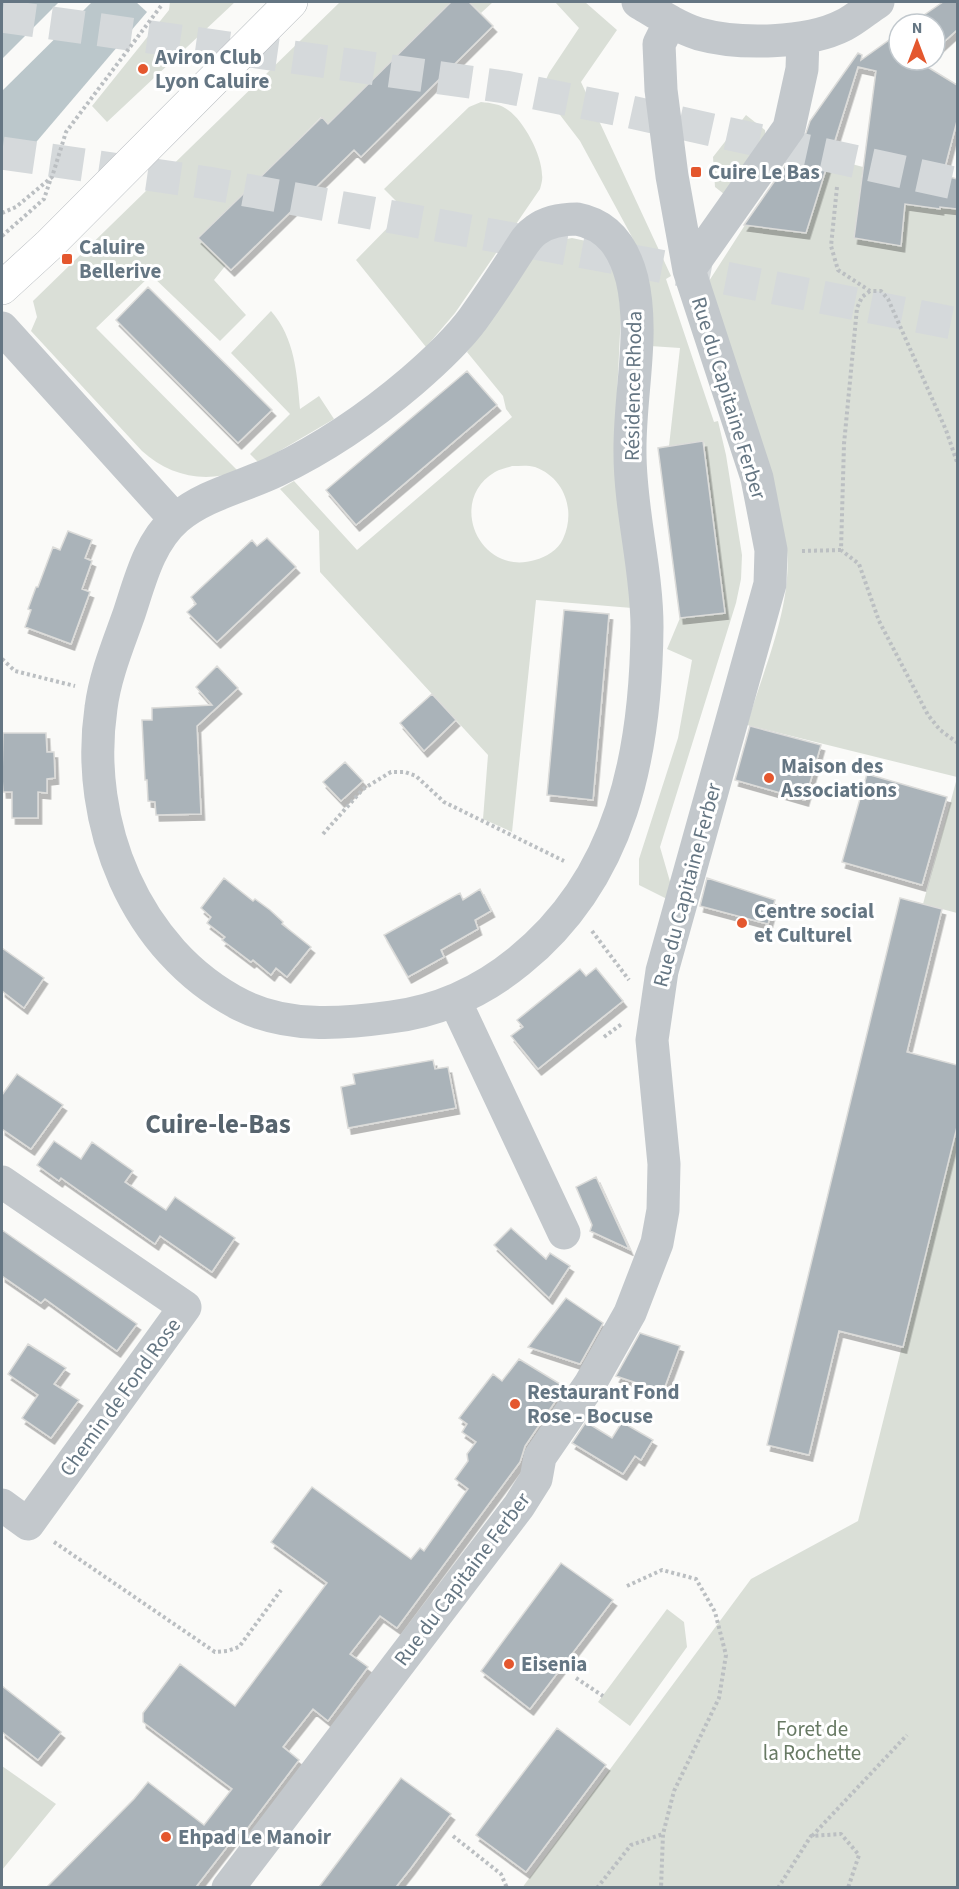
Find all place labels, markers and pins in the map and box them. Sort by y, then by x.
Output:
place label: Aviron Club Lyon Caluire [154,42,270,96]
marker: Aviron Club Lyon Caluire [136,62,150,76]
place label: Cuire Le Bas [708,157,820,187]
marker: Cuire Le Bas [689,165,703,179]
place label: Caluire Bellerive [79,232,161,286]
marker: Caluire Bellerive [60,252,74,266]
place label: Maison des Associations [780,751,897,805]
marker: Maison des Associations [762,771,776,785]
place label: Centre social et Culturel [754,896,874,950]
marker: Centre social et Culturel [735,916,749,930]
place label: Restaurant Fond Rose - Bocuse [527,1377,679,1431]
marker: Restaurant Fond Rose - Bocuse [508,1397,522,1411]
place label: Eisenia [521,1649,587,1679]
marker: Eisenia [502,1657,516,1671]
place label: Ehpad Le Manoir [178,1822,332,1852]
marker: Ehpad Le Manoir [159,1830,173,1844]

